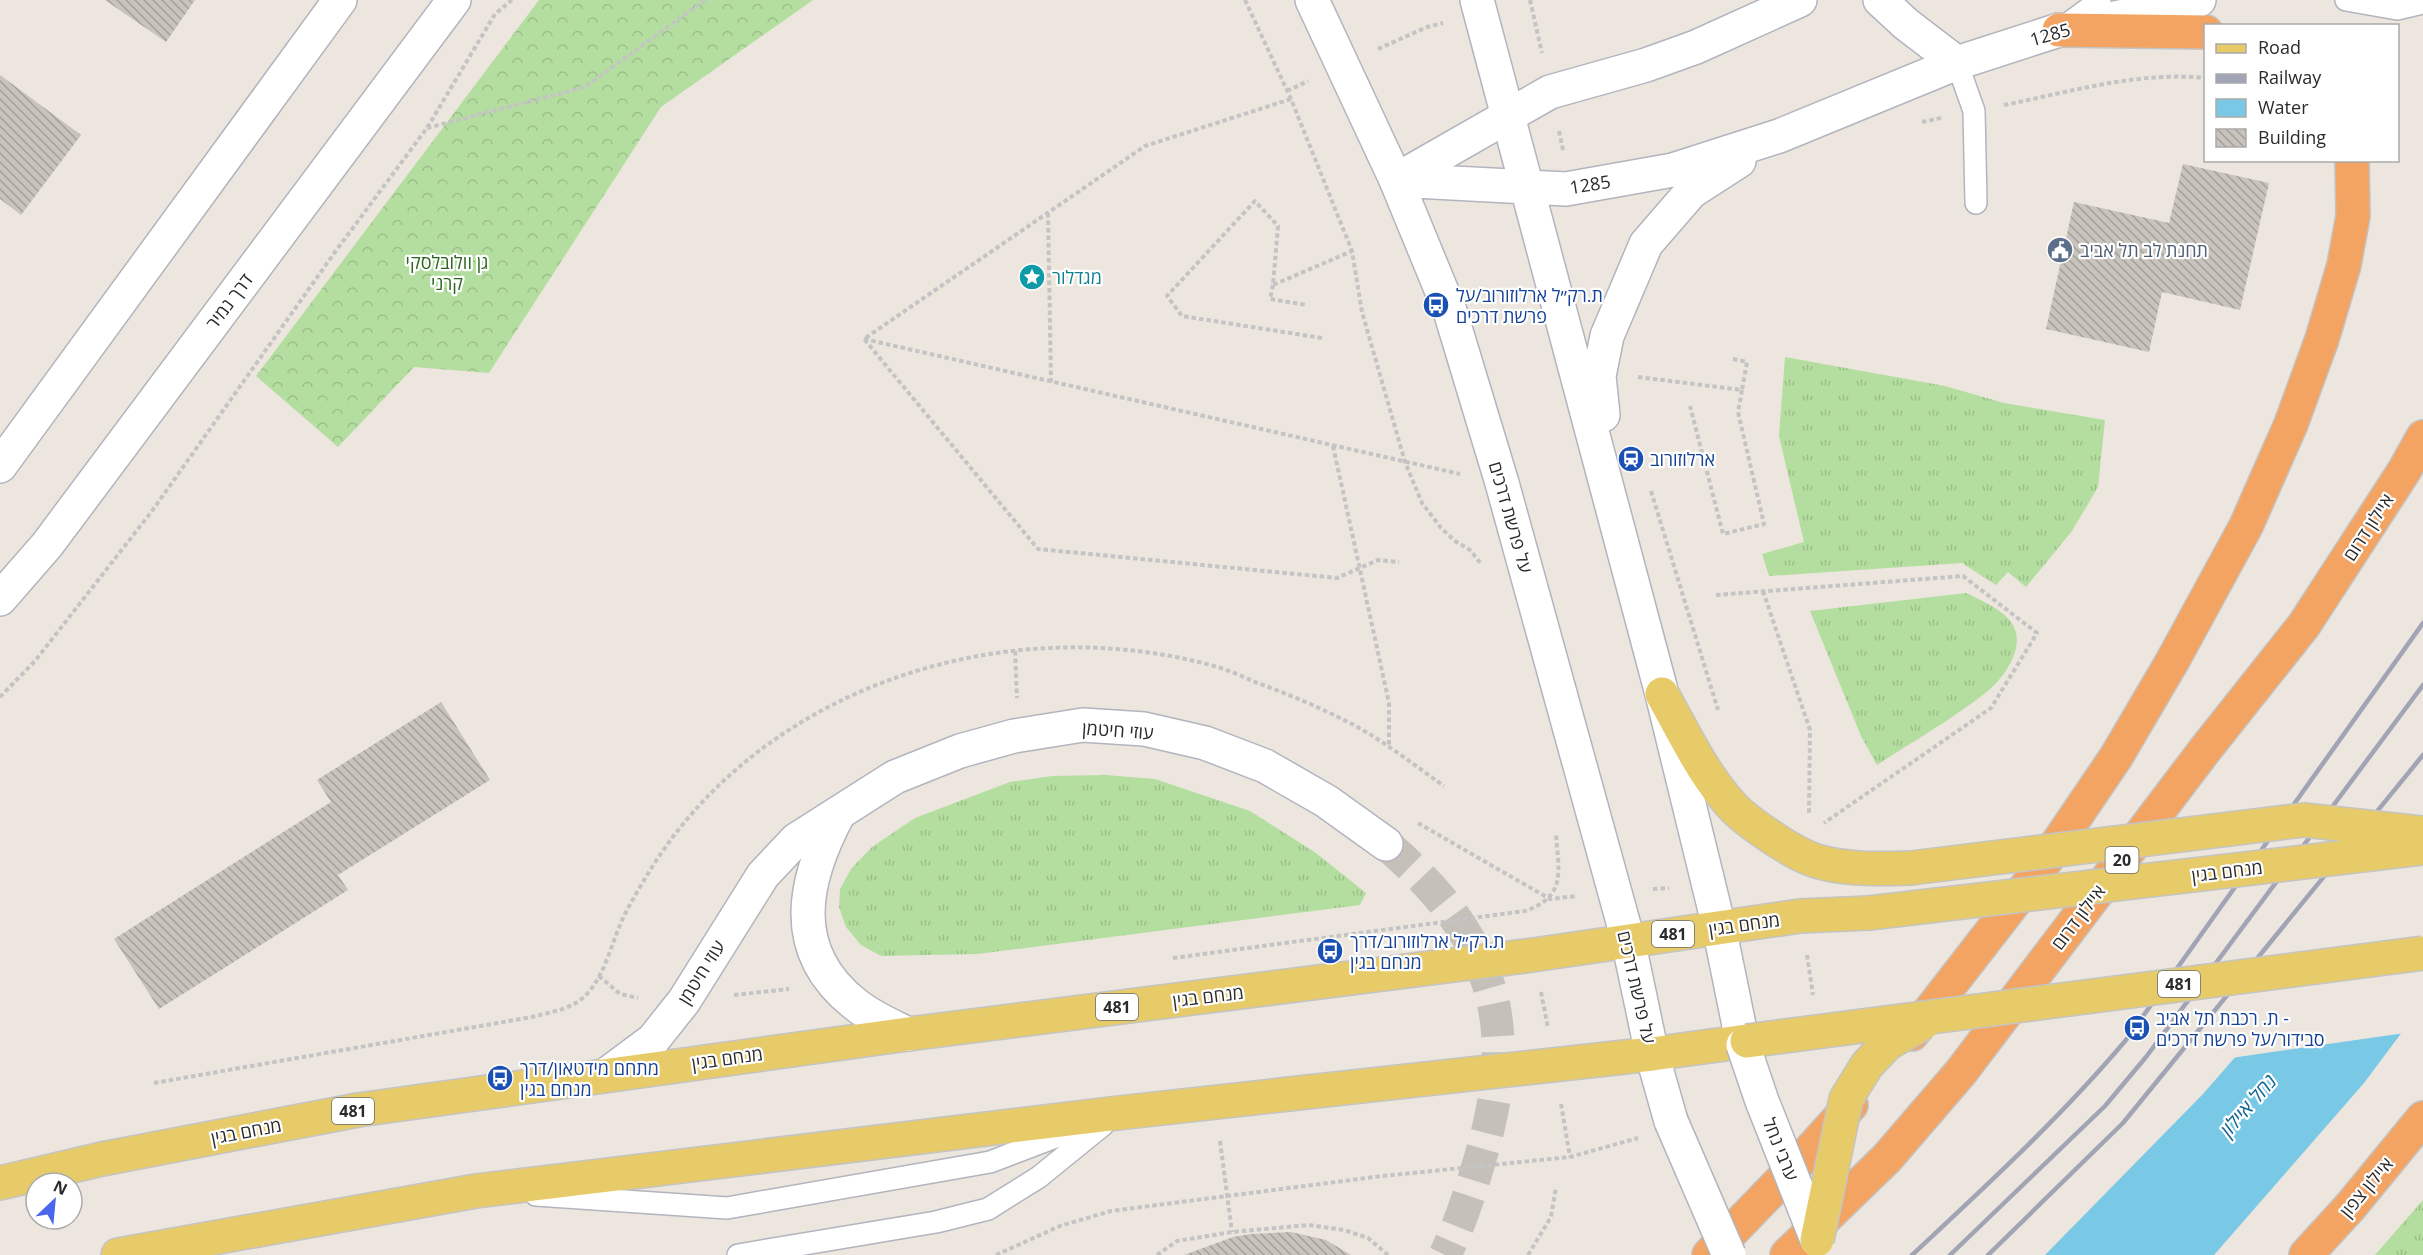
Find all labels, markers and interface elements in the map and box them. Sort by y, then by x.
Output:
street label: 1285 [2027,17,2073,51]
legend [2204,24,2399,162]
text: Road [2258,35,2301,59]
text: Railway [2258,65,2322,89]
text: Water [2258,95,2309,119]
text: Building [2258,125,2326,149]
street label: 1285 [1568,169,1612,199]
public building icon: תחנת לב תל אביב [2045,235,2075,265]
place label: תחנת לב תל אביב [2080,238,2208,262]
park label: גן וולובלסקי קרני [406,250,488,295]
place icon: מגדלור [1017,262,1047,292]
place label: מגדלור [1052,265,1102,289]
street label: דרך נמיר [200,268,258,334]
place label: ת.רק״ל ארלוזורוב/על פרשת דרכים [1456,283,1603,328]
bus stop icon: ת.רק״ל ארלוזורוב/על פרשת דרכים [1421,290,1451,320]
station icon: ארלוזורוב [1616,444,1646,474]
place label: ארלוזורוב [1650,447,1715,471]
street label: על פרשת דרכים [1484,458,1538,576]
street label: איילון דרום [2337,489,2399,565]
street label: עוזי חיטמן [1082,716,1155,744]
road number: 20 [2106,847,2138,873]
street label: מנחם בגין [2190,855,2264,887]
street label: איילון דרום [2046,880,2110,954]
street label: מנחם בגין [1707,907,1781,941]
road number: 481 [1652,921,1694,947]
street label: על פרשת דרכים [1612,928,1662,1046]
place label: ת.רק״ל ארלוזורוב/דרך מנחם בגין [1350,929,1505,974]
street label: עוזי חיטמן [672,935,730,1009]
bus stop icon: ת.רק״ל ארלוזורוב/דרך מנחם בגין [1315,936,1345,966]
road number: 481 [2158,971,2200,997]
street label: מנחם בגין [1171,980,1245,1012]
road number: 481 [1096,994,1138,1020]
place label: ת. רכבת תל אביב - סבידור/על פרשת דרכים [2156,1006,2325,1051]
bus stop icon: ת. רכבת תל אביב - סבידור/על פרשת דרכים [2122,1013,2152,1043]
street label: מנחם בגין [690,1041,764,1075]
place label: מתחם מידטאון/דרך מנחם בגין [520,1056,659,1101]
bus stop icon: מתחם מידטאון/דרך מנחם בגין [485,1063,515,1093]
water label: נחל איילון [2213,1068,2282,1143]
road number: 481 [332,1098,374,1124]
street label: מנחם בגין [209,1112,283,1150]
street label: ערבי נחל [1758,1114,1805,1184]
street label: איילון צפון [2334,1152,2398,1222]
north arrow [24,1171,84,1231]
text: N [50,1175,71,1200]

